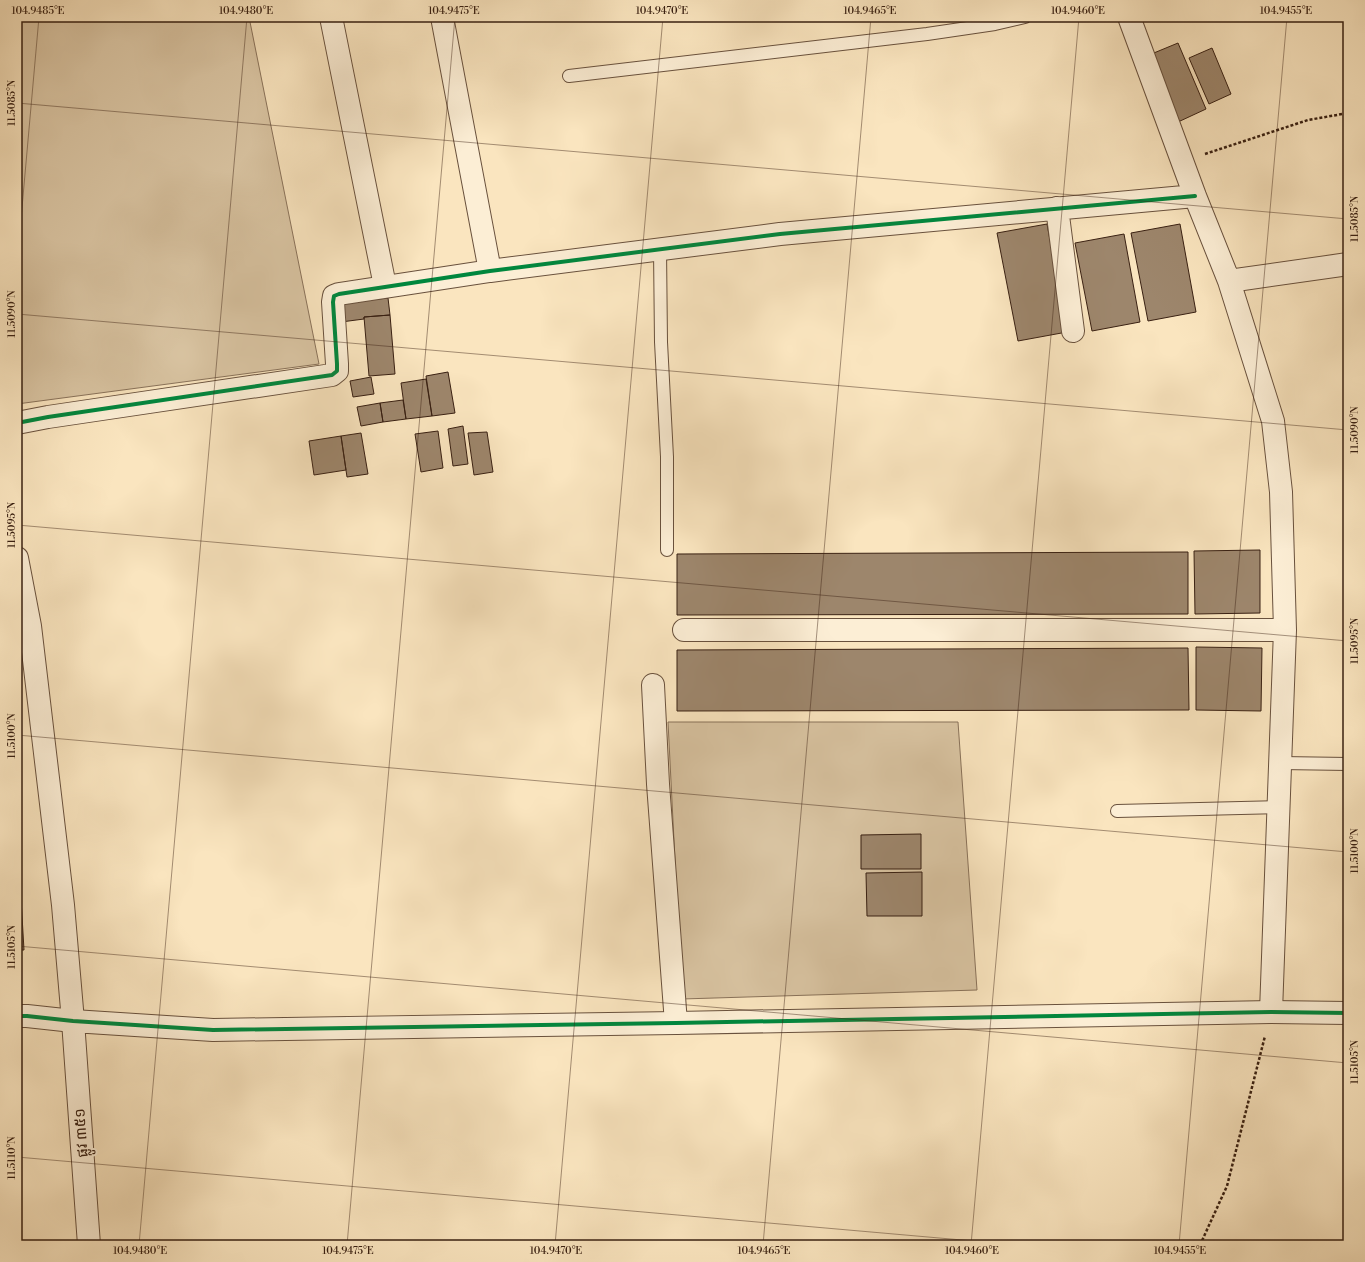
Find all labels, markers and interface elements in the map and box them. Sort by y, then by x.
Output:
text: 104.9485°E [12,5,65,17]
text: 104.9480°E [219,5,273,17]
text: 104.9475°E [428,5,480,17]
text: 104.9470°E [636,5,688,17]
text: 104.9465°E [844,5,897,17]
text: 104.9460°E [1051,5,1105,17]
text: 104.9455°E [1260,5,1312,17]
text: 11.5085°N [6,79,18,126]
text: 11.5085°N [1349,195,1361,242]
text: 11.5090°N [6,290,18,338]
text: 11.5090°N [1349,406,1361,454]
text: 11.5095°N [6,501,18,548]
text: 11.5095°N [1349,617,1361,664]
text: 11.5100°N [6,713,18,759]
text: 11.5100°N [1349,828,1361,874]
text: 11.5105°N [6,924,18,969]
text: 11.5105°N [1349,1039,1361,1084]
street label: ផ្លូវ ៣៥១ [70,1107,96,1158]
text: 11.5110°N [6,1136,18,1180]
text: 104.9480°E [113,1245,167,1257]
text: 104.9475°E [322,1245,374,1257]
text: 104.9470°E [530,1245,582,1257]
text: 104.9465°E [738,1245,791,1257]
text: 104.9460°E [945,1245,999,1257]
text: 104.9455°E [1154,1245,1206,1257]

